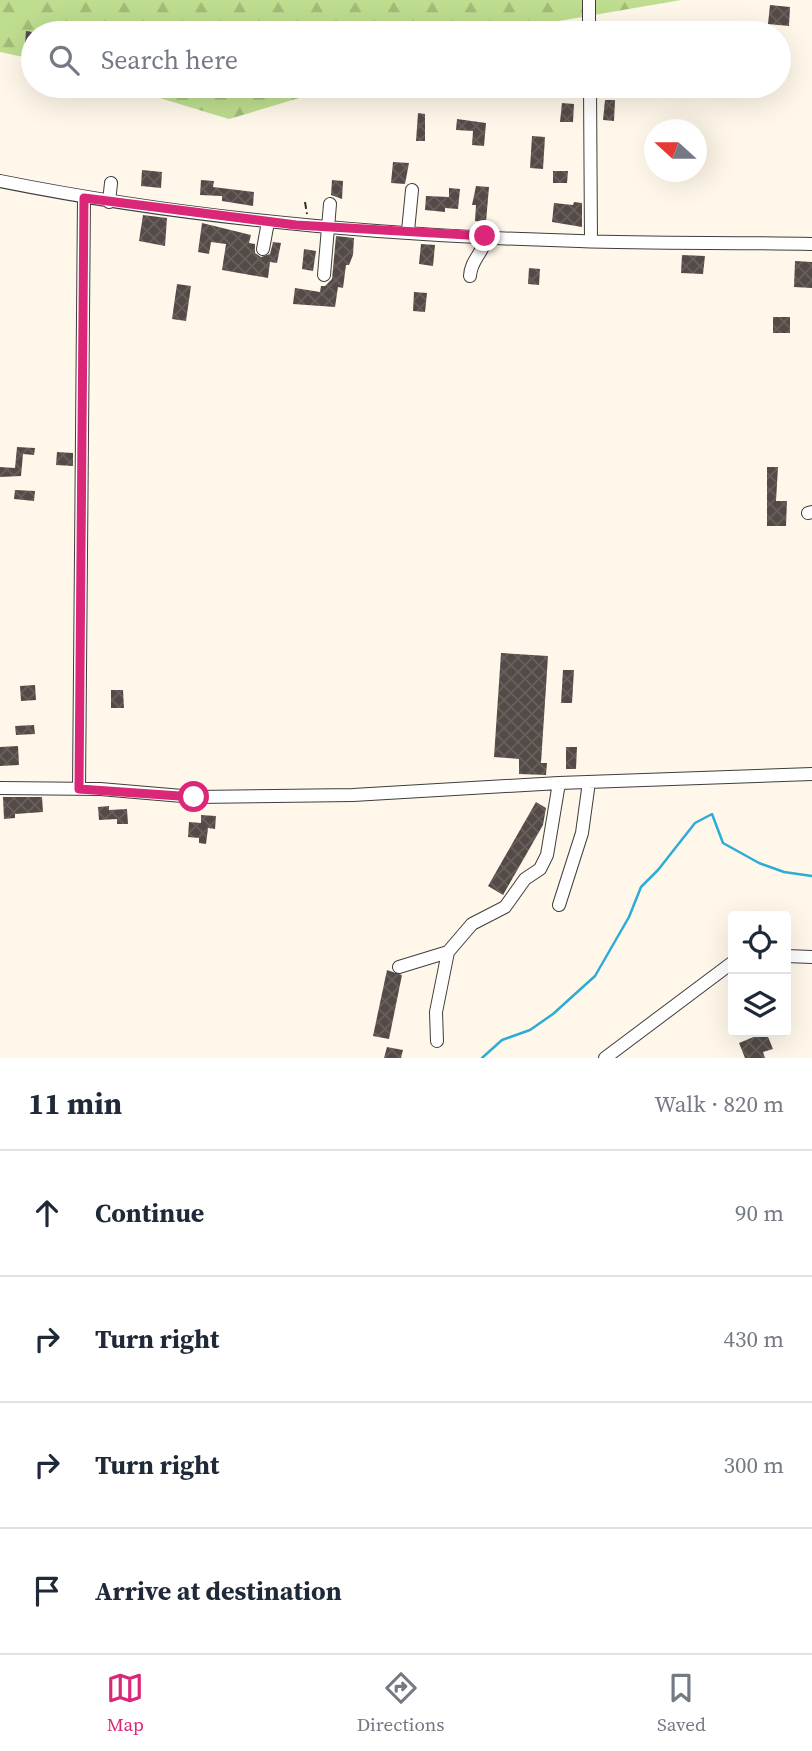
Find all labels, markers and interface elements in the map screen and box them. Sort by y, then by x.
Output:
search box [21,21,791,98]
icon: search [45,41,83,79]
text: Search here [101,42,238,78]
north arrow [644,119,707,182]
route end [469,220,500,251]
route start [178,781,209,812]
map controls [728,911,791,1037]
button: locate [728,911,791,974]
button: layers [728,974,791,1037]
text: 11 min [28,1083,122,1124]
text: Walk · 820 m [654,1088,784,1120]
icon: ahead [28,1194,66,1232]
text: Continue [95,1195,204,1231]
text: 90 m [735,1197,784,1229]
icon: right [28,1320,66,1358]
text: Turn right [95,1321,219,1357]
text: 430 m [723,1323,784,1355]
icon: right [28,1446,66,1484]
text: Turn right [95,1447,219,1483]
text: 300 m [723,1449,784,1481]
icon: arrive [28,1572,66,1610]
text: Arrive at destination [95,1573,342,1609]
tab: Map [106,1669,144,1737]
tab: Directions [357,1669,445,1737]
tab: Saved [657,1669,706,1737]

